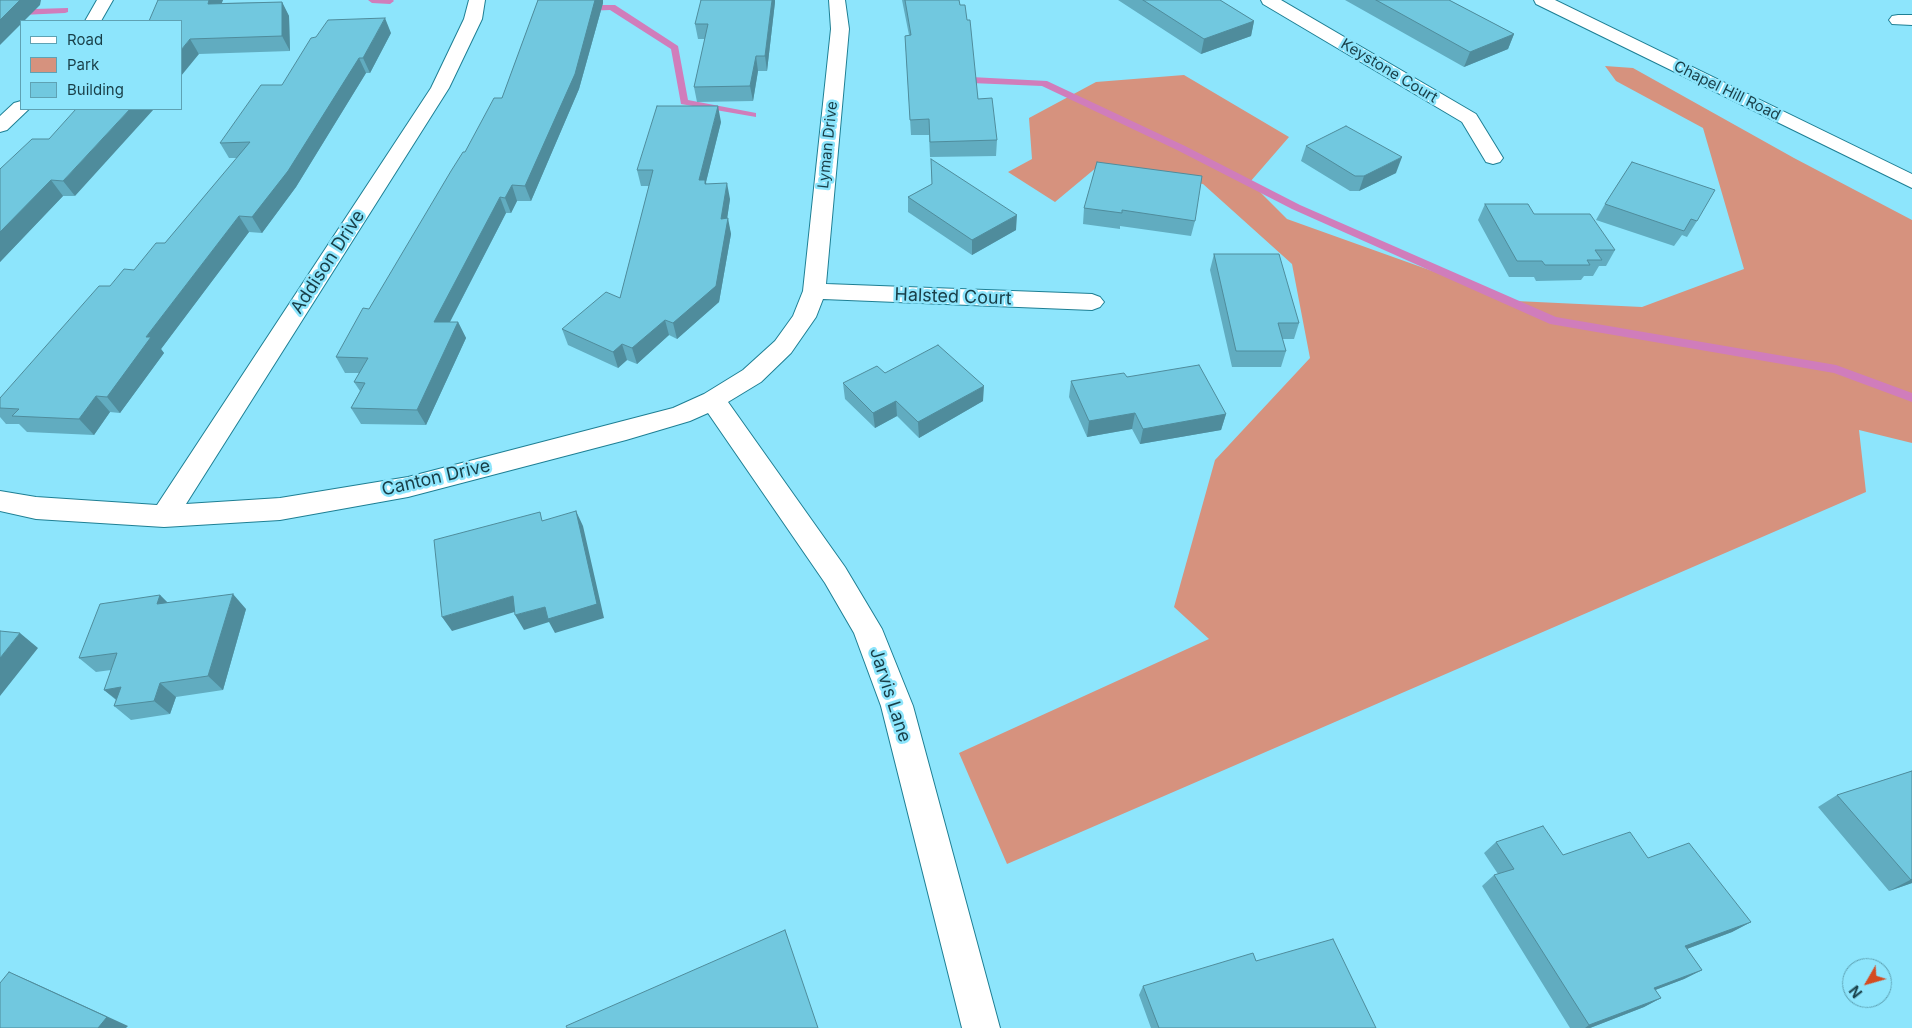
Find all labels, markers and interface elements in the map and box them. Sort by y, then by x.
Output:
legend [20,20,182,110]
text: Road [67,30,103,49]
street label: Keystone Court [1337,35,1441,107]
text: Park [67,55,99,74]
street label: Chapel Hill Road [1671,57,1783,125]
text: Building [67,80,124,99]
street label: Lyman Drive [814,100,842,190]
street label: Addison Drive [286,206,370,318]
street label: Halsted Court [894,284,1012,310]
street label: Canton Drive [380,455,492,501]
street label: Jarvis Lane [865,645,915,745]
north arrow [1842,958,1892,1008]
text: N [1846,982,1866,1001]

